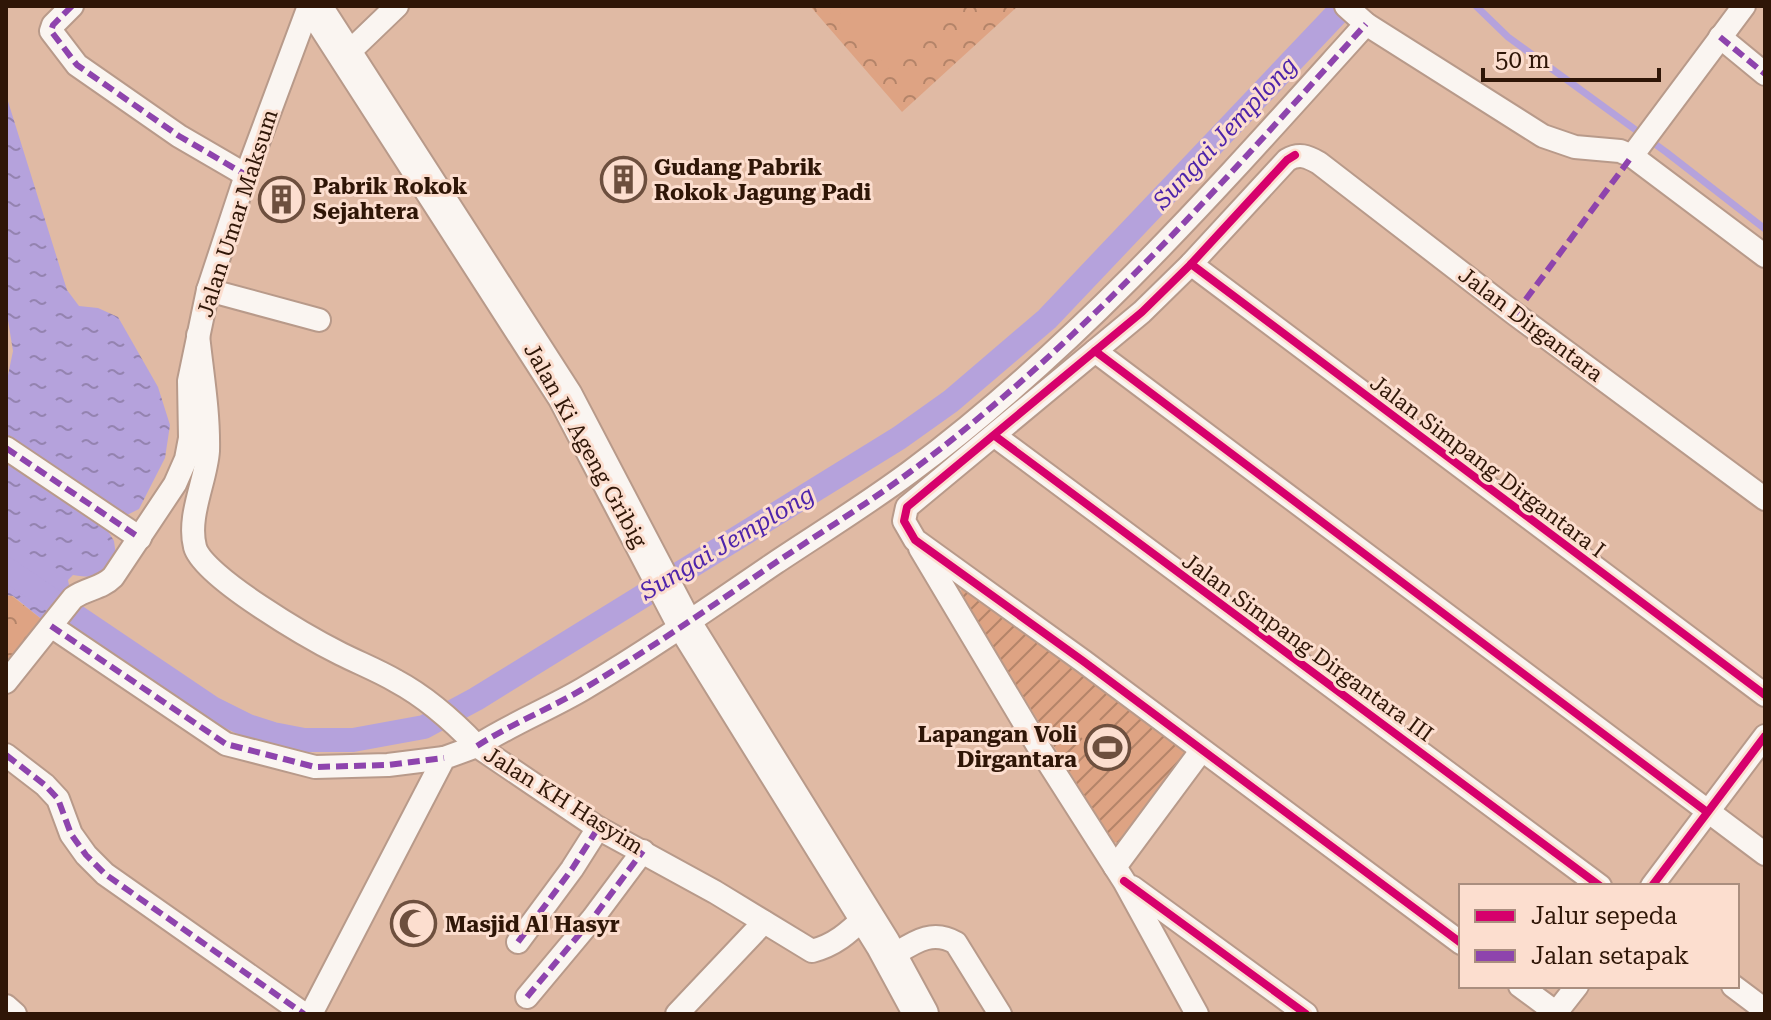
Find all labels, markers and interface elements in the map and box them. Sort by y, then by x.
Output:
scale bar [1483,32,1659,82]
text: 50 m [1495,46,1550,74]
water label: Sungai Jemplong [1147,51,1303,216]
street label: Jalan Umar Maksum [192,106,283,320]
place label: Gudang Pabrik Rokok Jagung Padi [654,155,871,205]
building icon: Gudang Pabrik Rokok Jagung Padi [599,156,647,204]
place label: Pabrik Rokok Sejahtera [313,174,467,224]
building icon: Pabrik Rokok Sejahtera [258,175,306,223]
street label: Jalan Dirgantara [1454,262,1608,387]
street label: Jalan Ki Ageng Gribig [519,339,652,552]
street label: Jalan Simpang Dirgantara I [1366,370,1610,563]
water label: Sungai Jemplong [634,480,819,606]
street label: Jalan Simpang Dirgantara III [1178,548,1438,747]
place label: Lapangan Voli Dirgantara [918,722,1077,772]
sports icon: Lapangan Voli Dirgantara [1084,723,1132,771]
street label: Jalan KH Hasyim [480,741,648,859]
legend [1459,884,1739,988]
mosque icon: Masjid Al Hasyr [390,900,438,948]
text: Jalur sepeda [1531,902,1677,930]
place label: Masjid Al Hasyr [445,912,620,937]
text: Jalan setapak [1531,942,1689,970]

